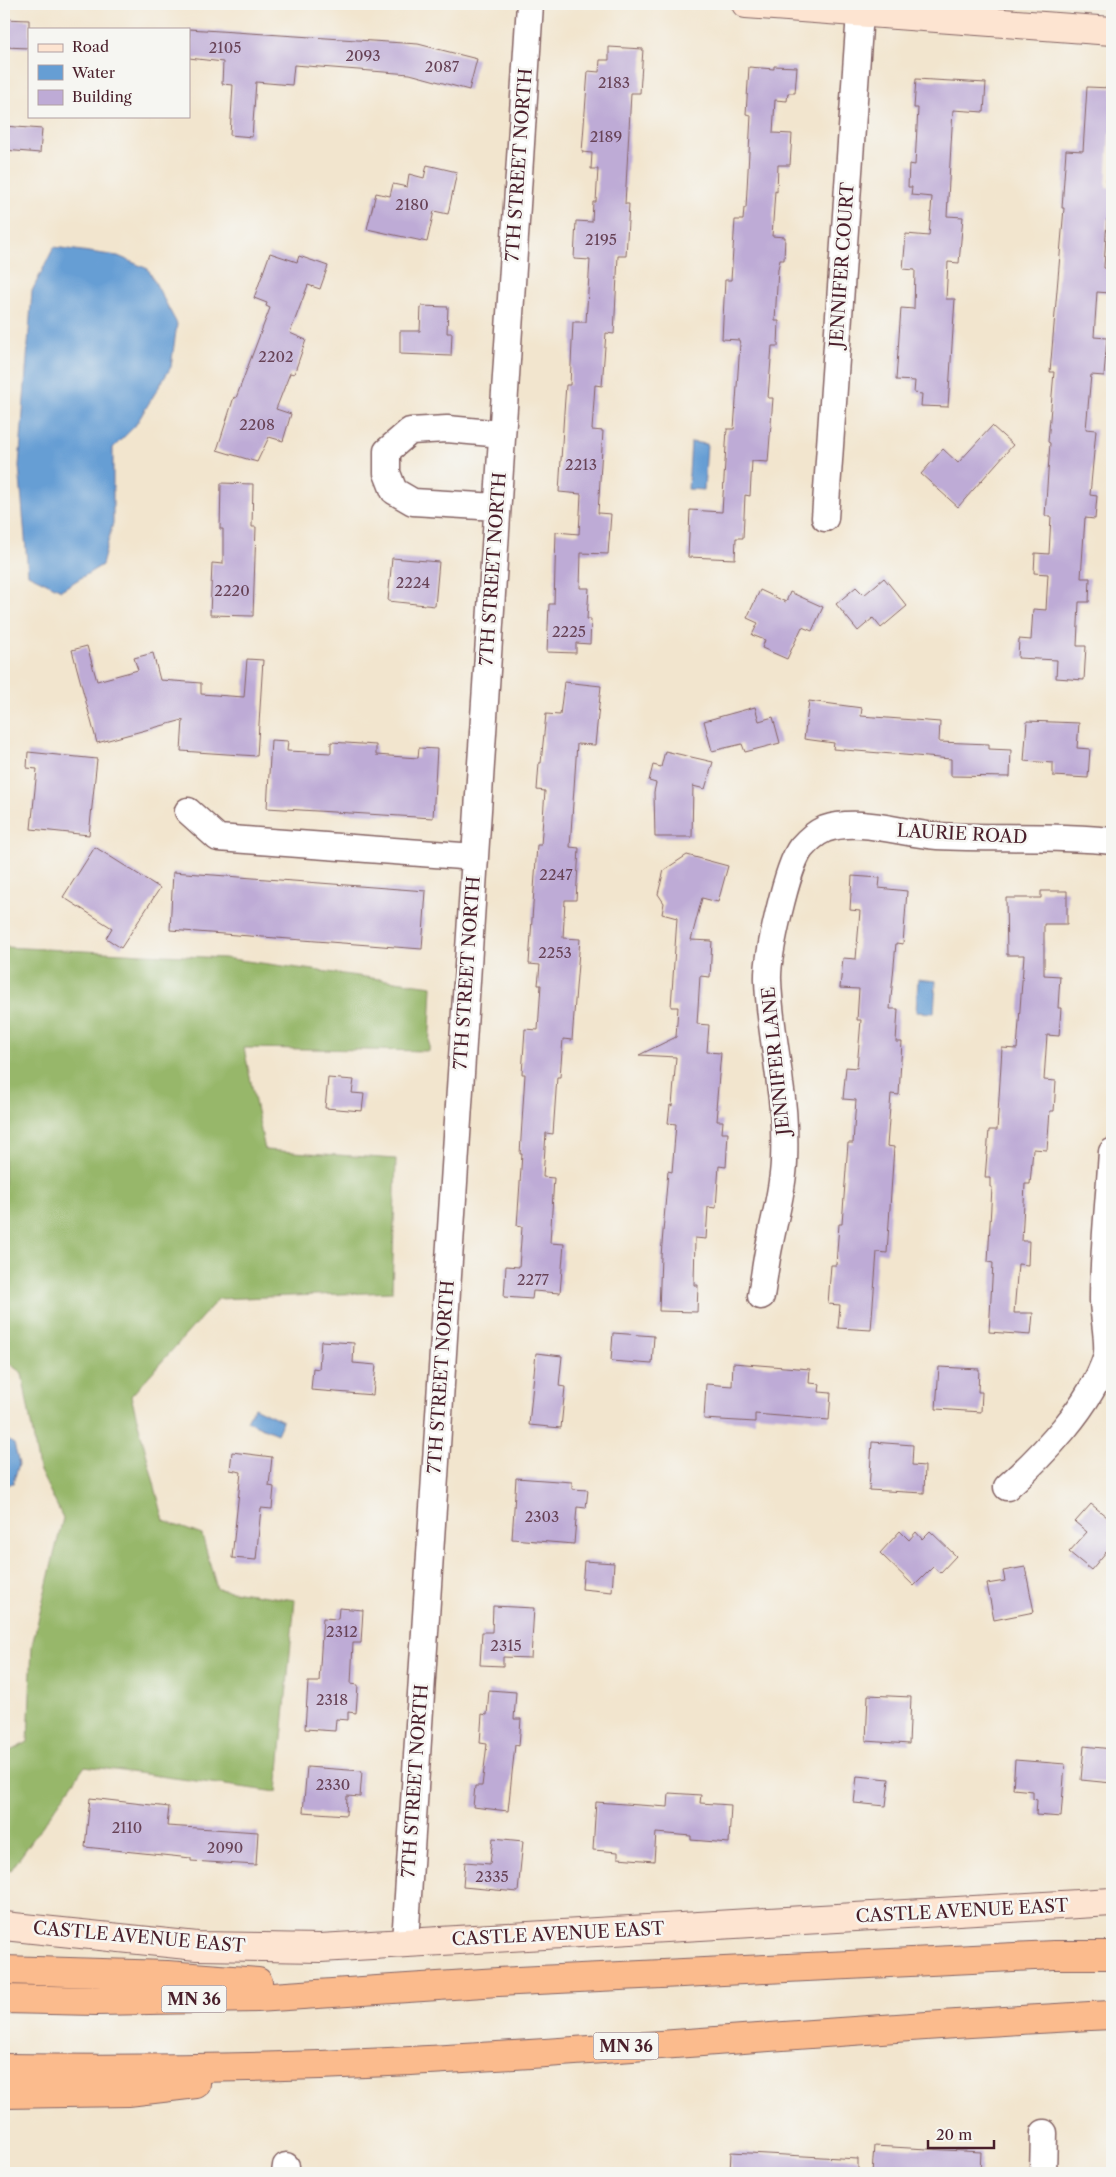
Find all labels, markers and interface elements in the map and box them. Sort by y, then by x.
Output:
legend [28,28,190,118]
text: Road [72,37,109,56]
house number: 2105 [209,38,241,57]
house number: 2093 [345,46,381,65]
house number: 2087 [425,57,460,76]
text: Water [71,63,116,82]
street label: 7TH STREET NORTH [501,68,537,262]
house number: 2183 [598,73,630,92]
text: Building [72,87,132,106]
house number: 2189 [590,127,622,146]
street label: JENNIFER COURT [825,181,859,351]
house number: 2180 [395,195,429,214]
house number: 2195 [585,230,617,249]
house number: 2202 [258,347,294,366]
house number: 2208 [239,415,275,434]
house number: 2213 [565,455,597,474]
street label: 7TH STREET NORTH [475,472,511,666]
house number: 2224 [396,573,430,592]
house number: 2220 [214,581,250,600]
house number: 2225 [552,622,586,641]
street label: LAURIE ROAD [896,820,1028,848]
house number: 2247 [539,865,573,884]
street label: 7TH STREET NORTH [449,876,485,1070]
house number: 2253 [538,943,572,962]
street label: JENNIFER LANE [757,986,795,1139]
house number: 2277 [517,1270,550,1289]
street label: 7TH STREET NORTH [423,1280,459,1474]
house number: 2303 [525,1507,559,1526]
house number: 2312 [326,1622,358,1641]
house number: 2315 [490,1636,522,1655]
street label: 7TH STREET NORTH [397,1684,433,1878]
house number: 2318 [316,1690,348,1709]
house number: 2330 [316,1775,350,1794]
house number: 2110 [112,1818,142,1837]
house number: 2090 [207,1838,243,1857]
house number: 2335 [475,1867,509,1886]
street label: CASTLE AVENUE EAST [855,1894,1069,1928]
street label: CASTLE AVENUE EAST [32,1917,247,1957]
street label: CASTLE AVENUE EAST [451,1917,665,1951]
road number: MN 36 [162,1986,226,2012]
road number: MN 36 [594,2032,658,2060]
scale bar [928,2117,995,2149]
text: 20 m [936,2125,972,2144]

